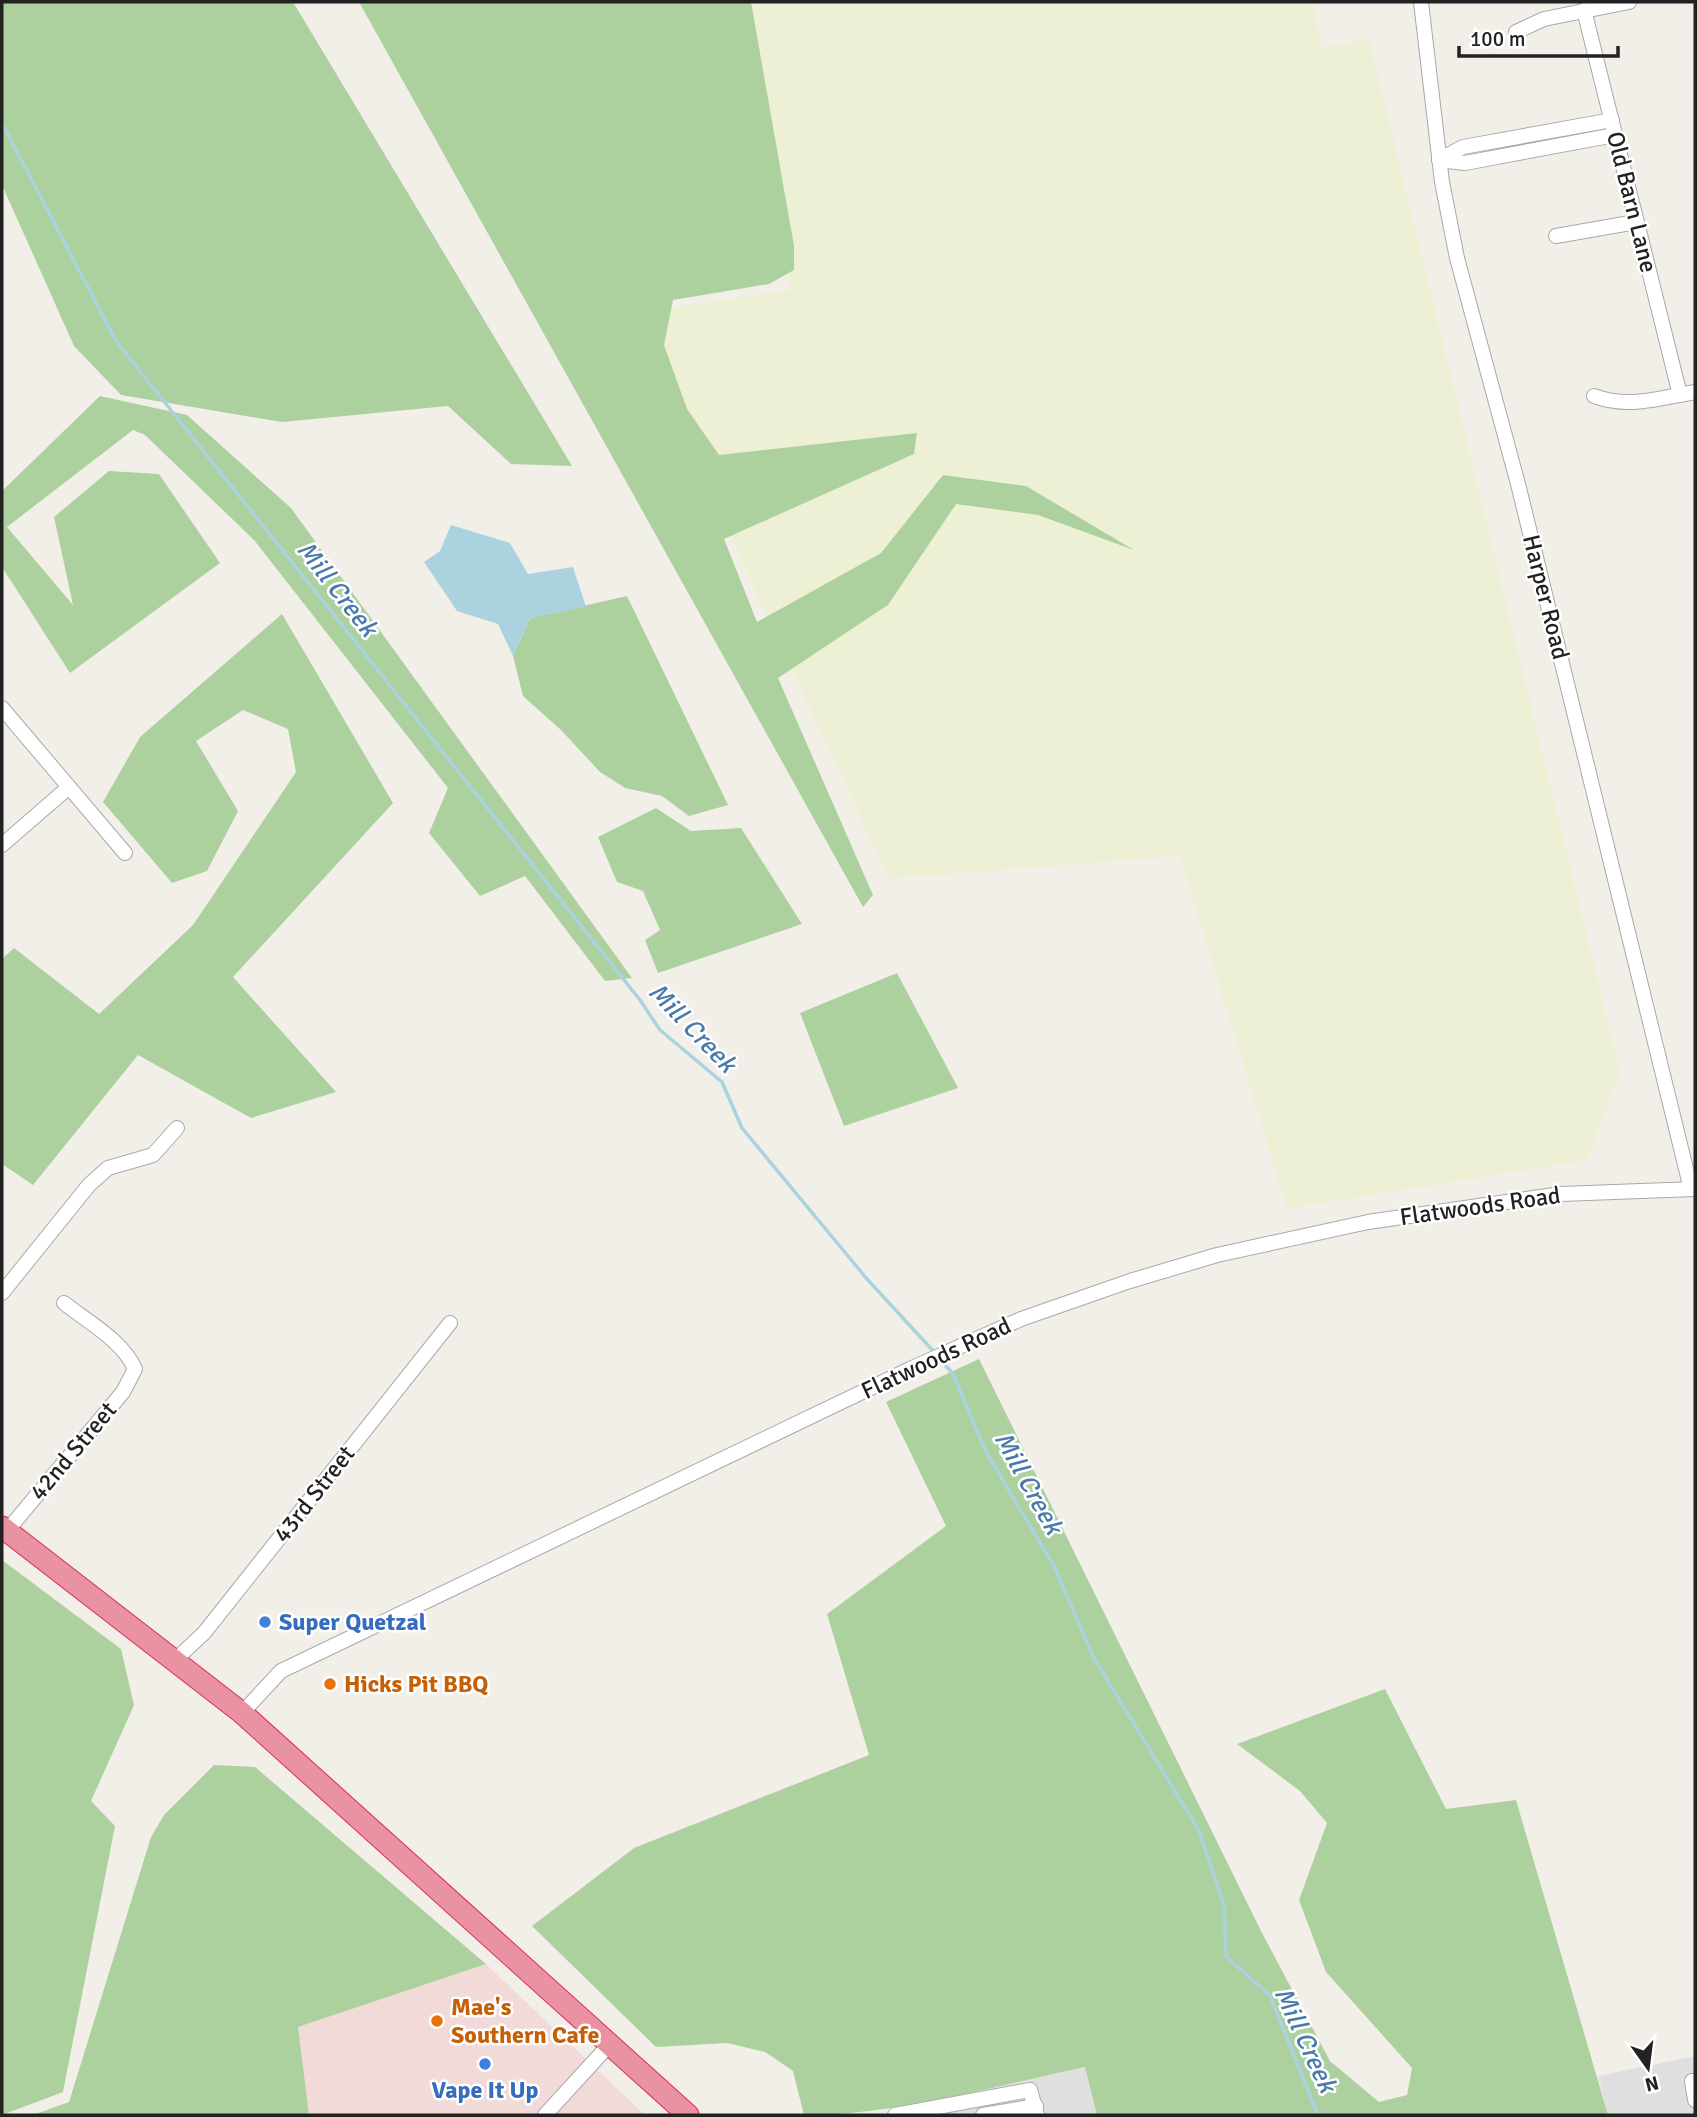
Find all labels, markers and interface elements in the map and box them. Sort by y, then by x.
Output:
scale bar [1459,14,1618,58]
text: 100 m [1470,26,1525,52]
street label: Old Barn Lane [1600,128,1664,276]
street label: Harper Road [1516,532,1576,662]
water label: Mill Creek [290,535,385,645]
water label: Mill Creek [641,976,744,1081]
street label: Flatwoods Road [1398,1180,1562,1232]
street label: Flatwoods Road [856,1310,1016,1406]
street label: 42nd Street [23,1396,123,1506]
water label: Mill Creek [987,1426,1070,1542]
street label: 43rd Street [267,1439,361,1549]
place label: Super Quetzal [279,1607,427,1637]
marker: Super Quetzal [257,1614,273,1630]
place label: Hicks Pit BBQ [344,1669,488,1699]
marker: Hicks Pit BBQ [322,1676,338,1692]
water label: Mill Creek [1267,1982,1344,2100]
place label: Mae's Southern Cafe [451,1992,599,2050]
marker: Mae's Southern Cafe [429,2013,445,2029]
north arrow [1613,2033,1683,2103]
marker: Vape It Up [477,2056,493,2072]
text: N [1643,2070,1661,2097]
place label: Vape It Up [431,2075,539,2105]

